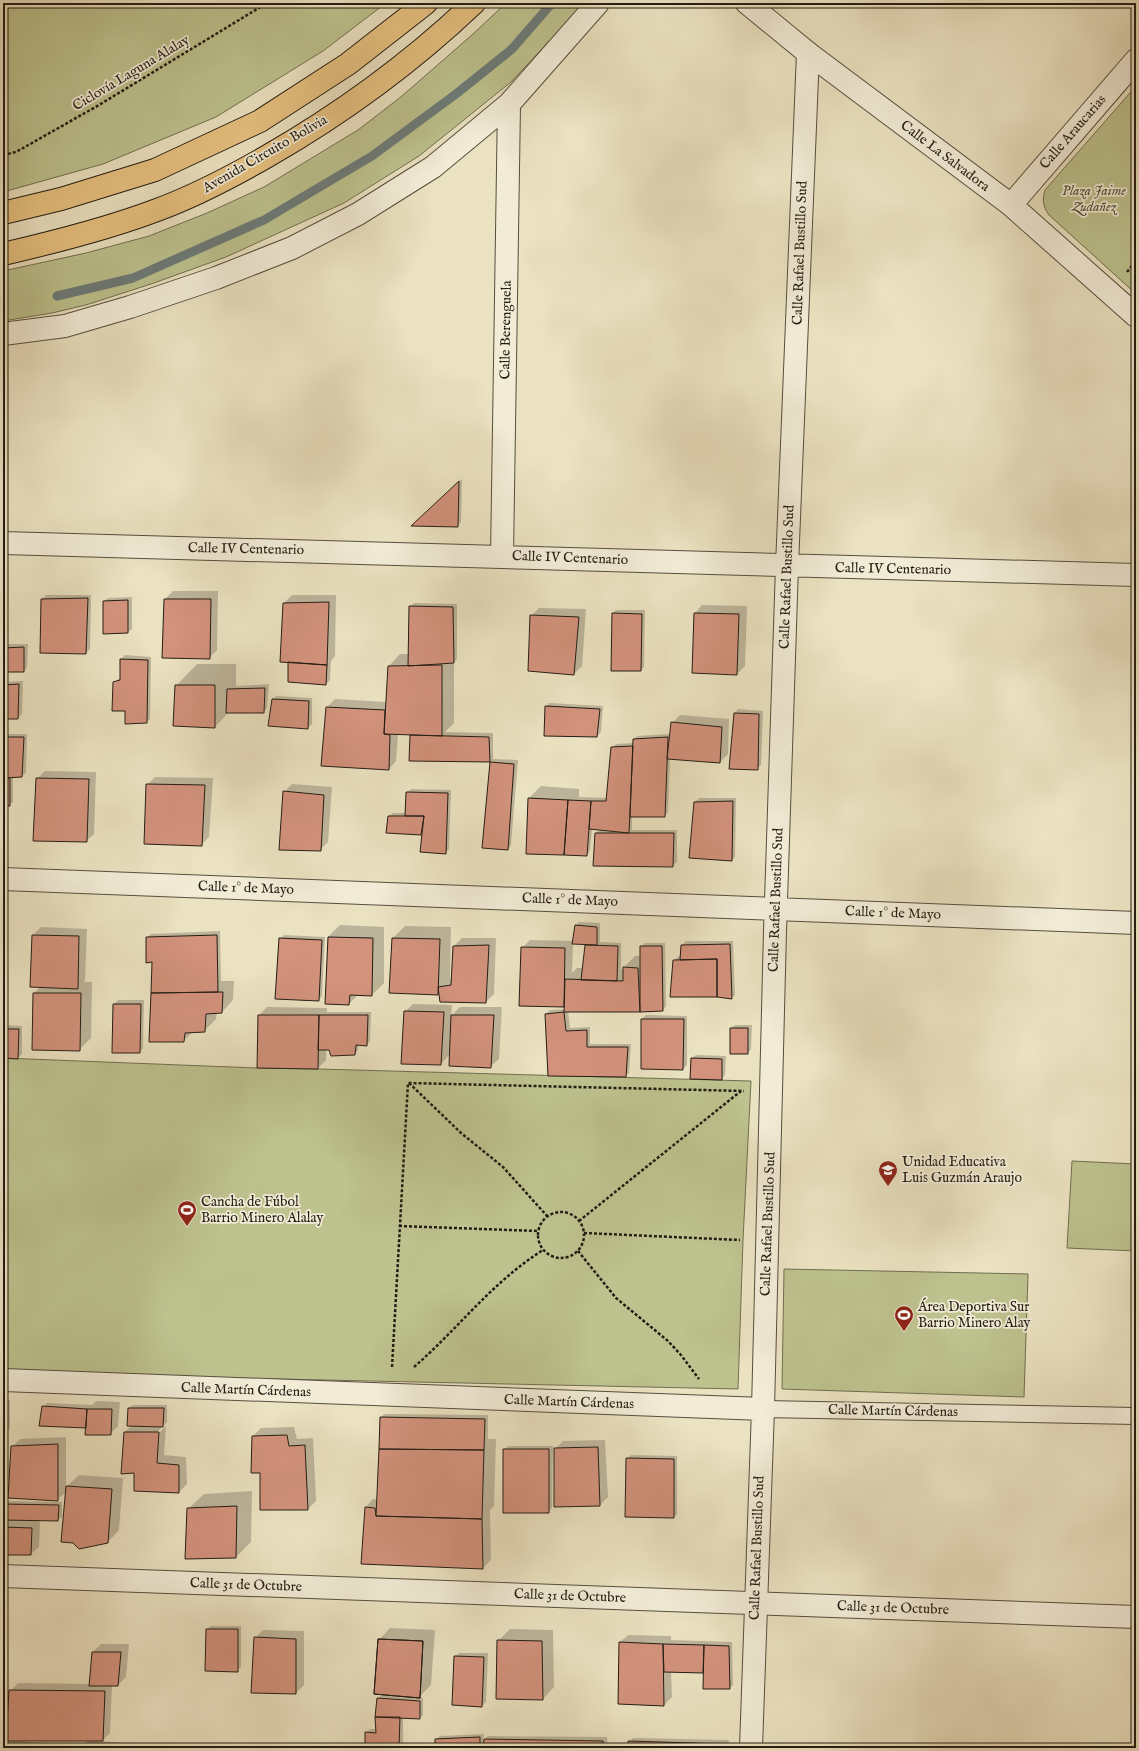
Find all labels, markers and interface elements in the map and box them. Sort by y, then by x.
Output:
street label: Ciclovía Laguna Alalay [69,31,193,115]
street label: Calle Araucarias [1036,91,1110,173]
street label: Avenida Circuito Bolivia [199,111,331,198]
street label: Calle La Salvadora [897,116,994,196]
street label: Calle Rafael Bustillo Sud [788,180,812,325]
park label: Plaza Jaime Zudañez [1062,182,1126,217]
street label: Calle Berenguela [496,279,516,380]
street label: Calle Rafael Bustillo Sud [775,504,799,649]
street label: Calle IV Centenario [188,539,305,559]
street label: Calle IV Centenario [512,547,629,569]
street label: Calle IV Centenario [835,559,952,579]
street label: Calle Rafael Bustillo Sud [764,827,788,972]
street label: Calle 1° de Mayo [198,877,295,899]
street label: Calle 1° de Mayo [522,889,619,911]
street label: Calle 1° de Mayo [845,902,942,924]
street label: Calle Rafael Bustillo Sud [756,1151,780,1296]
place label: Unidad Educativa Luis Guzmán Araujo [902,1153,1022,1187]
school or university icon: Unidad Educativa Luis Guzmán Araujo [877,1159,899,1187]
place label: Cancha de Fúbol Barrio Minero Alalay [201,1193,324,1227]
sports icon: Cancha de Fúbol Barrio Minero Alalay [176,1199,198,1227]
place label: Área Deportiva Sur Barrio Minero Alay [917,1297,1031,1332]
sports icon: Área Deportiva Sur Barrio Minero Alay [893,1304,915,1332]
street label: Calle Martín Cárdenas [181,1379,311,1401]
street label: Calle Martín Cárdenas [504,1391,634,1413]
street label: Calle Martín Cárdenas [828,1401,958,1421]
street label: Calle Rafael Bustillo Sud [745,1475,769,1620]
street label: Calle 31 de Octubre [190,1574,303,1596]
street label: Calle 31 de Octubre [514,1585,627,1607]
street label: Calle 31 de Octubre [837,1597,950,1619]

